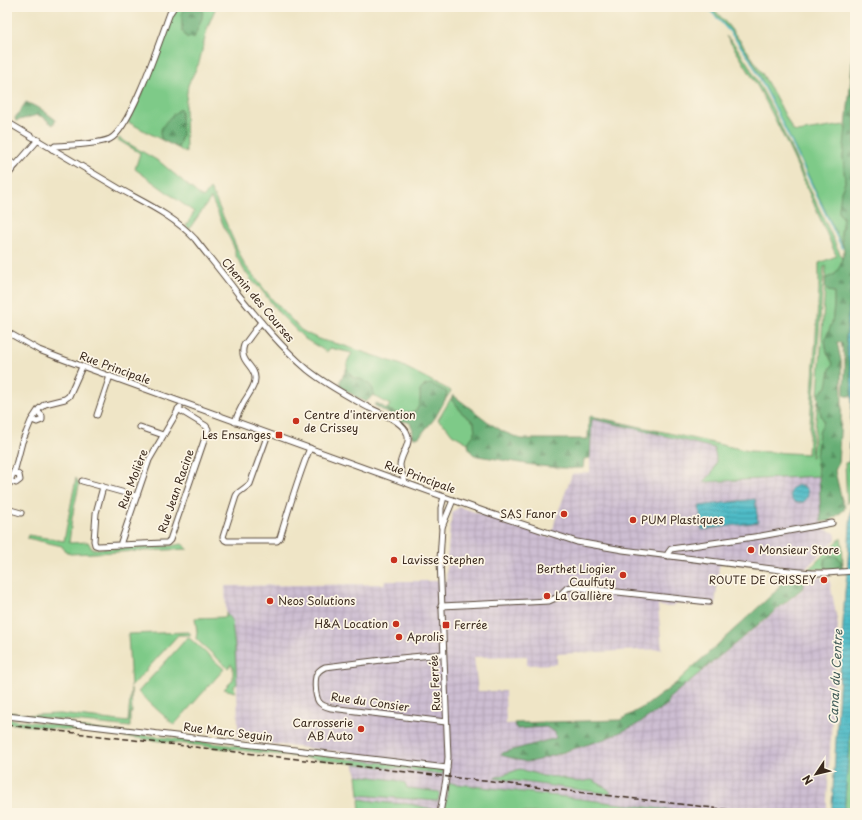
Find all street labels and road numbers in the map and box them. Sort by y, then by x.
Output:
street label: Chemin des Courses [218,254,299,345]
street label: Rue Principale [77,347,154,388]
street label: Rue Molière [113,447,152,511]
street label: Rue Jean Racine [153,447,198,535]
street label: Rue Principale [382,456,459,497]
street label: Rue Ferrée [425,655,444,712]
street label: Rue du Consier [330,688,411,716]
street label: Rue Marc Seguin [182,718,274,745]

